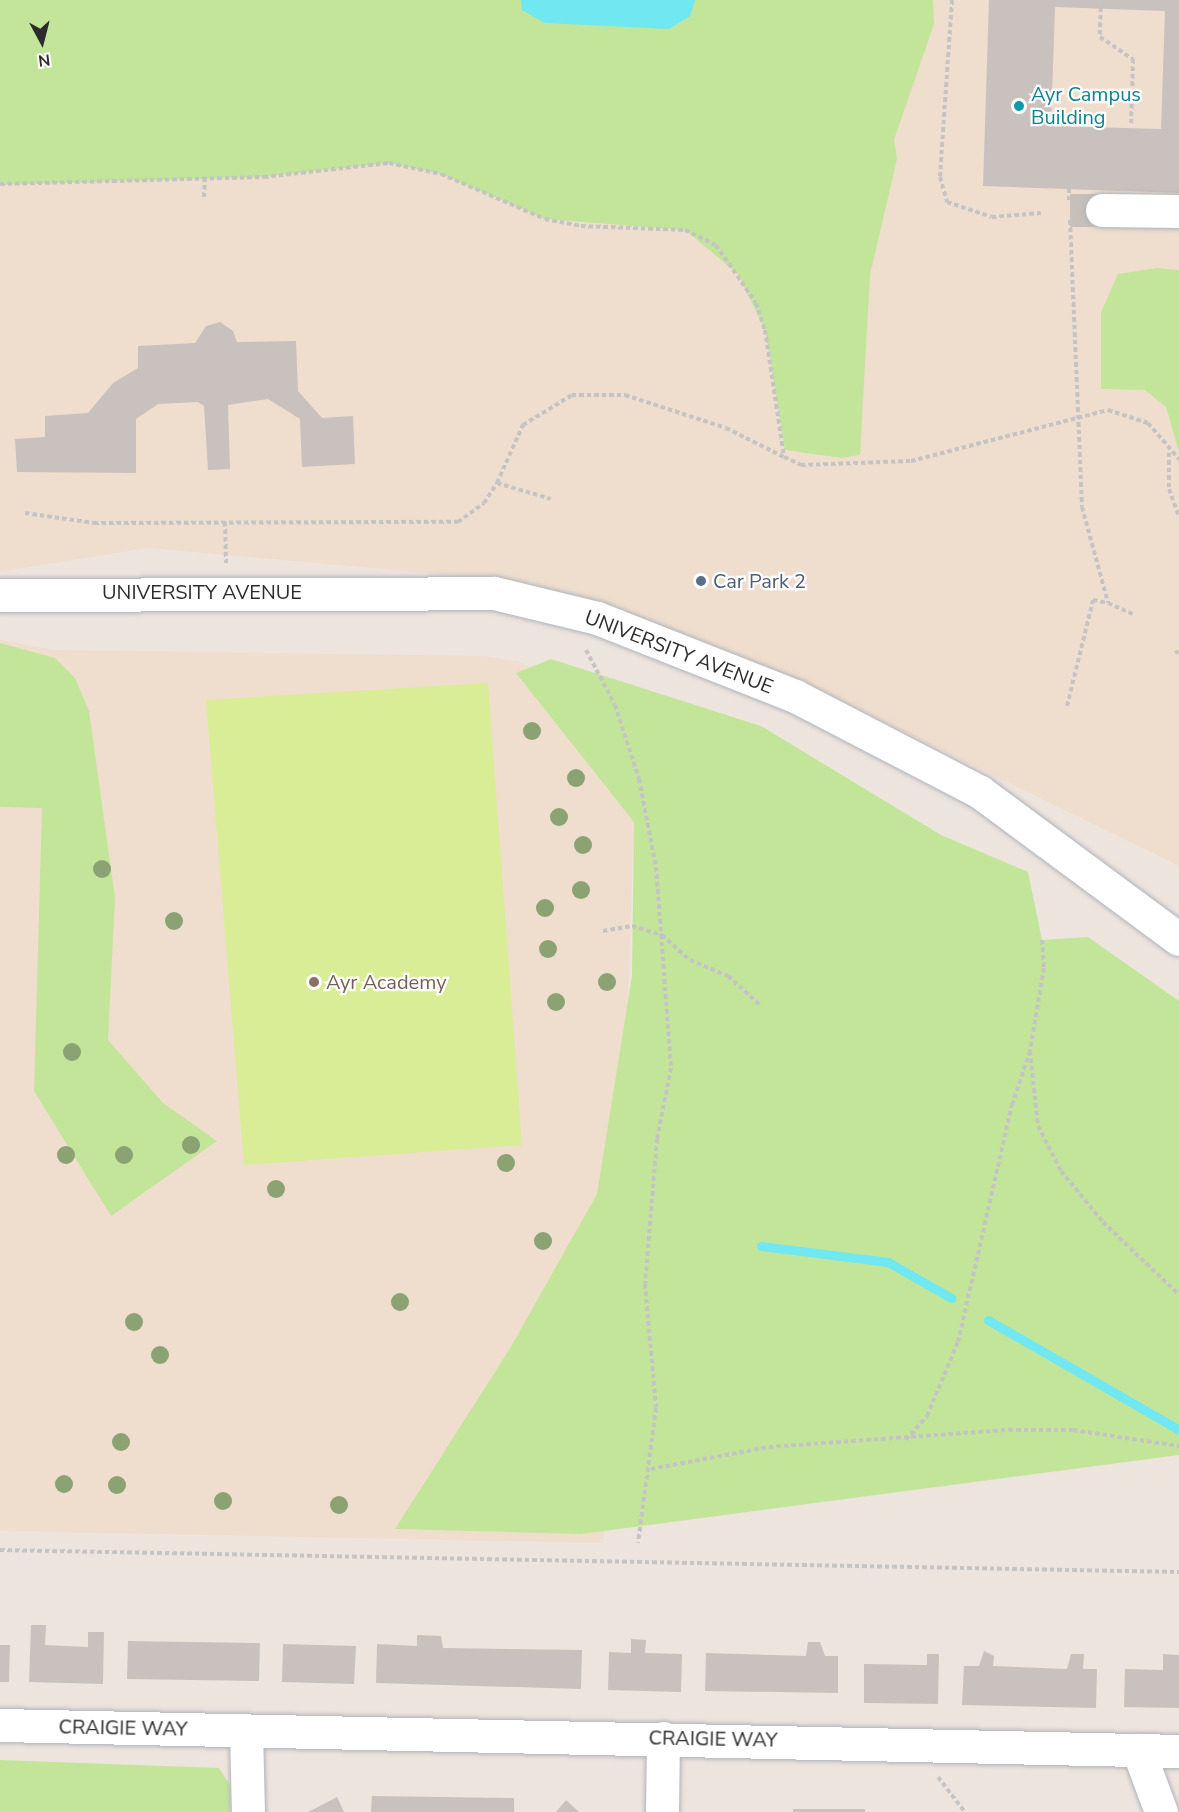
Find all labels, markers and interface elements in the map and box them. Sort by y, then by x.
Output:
north arrow [12,12,72,72]
text: N [37,48,51,72]
place label: Ayr Campus Building [1031,83,1141,130]
marker: Ayr Campus Building [1012,99,1026,113]
place label: Car Park 2 [713,569,806,593]
marker: Car Park 2 [694,574,708,588]
street label: UNIVERSITY AVENUE [102,580,302,604]
street label: UNIVERSITY AVENUE [581,605,777,699]
place label: Ayr Academy [326,970,446,994]
marker: Ayr Academy [307,975,321,989]
street label: CRAIGIE WAY [58,1715,188,1741]
street label: CRAIGIE WAY [648,1726,778,1752]

